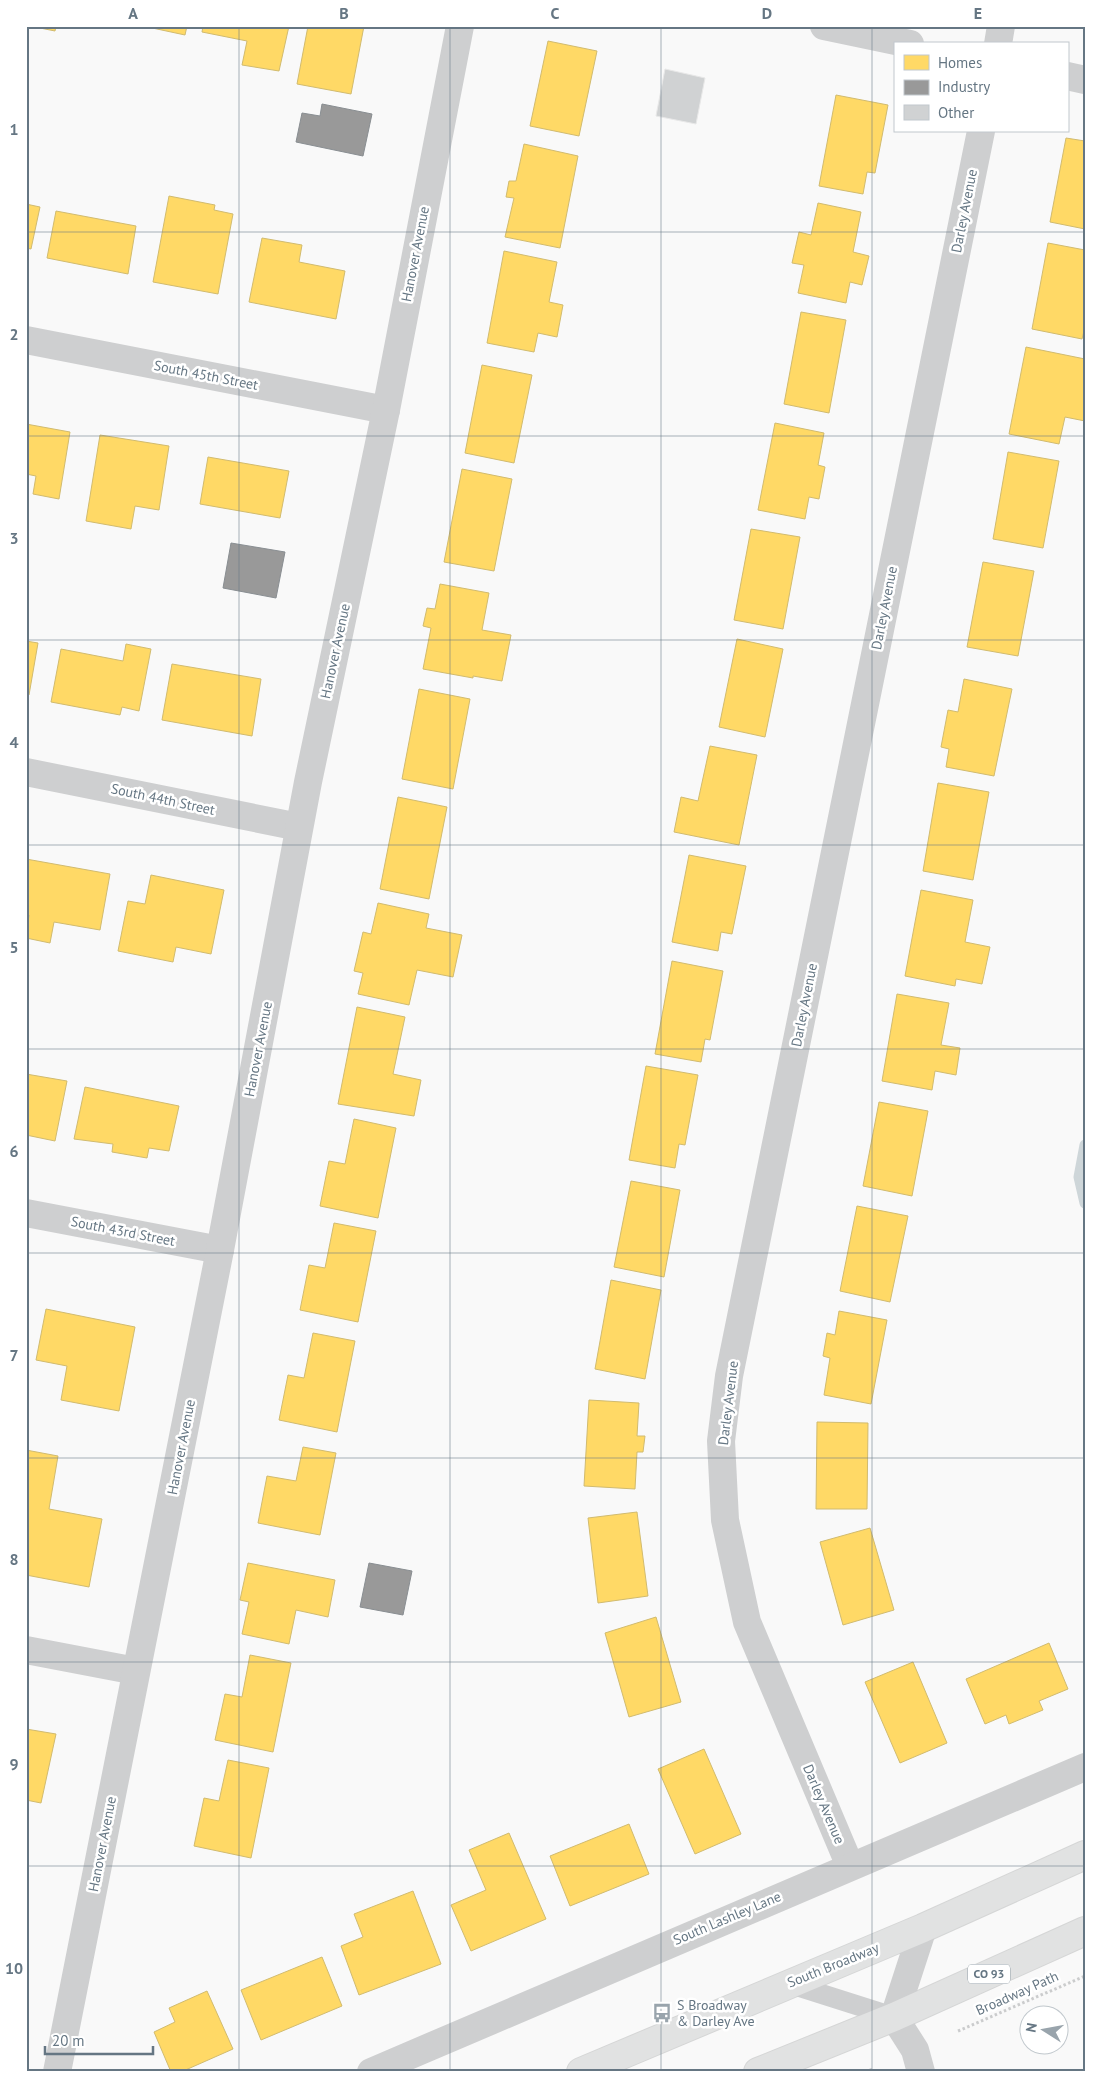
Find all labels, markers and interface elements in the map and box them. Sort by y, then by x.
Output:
text: A [128,3,138,23]
text: B [339,3,349,23]
text: C [551,3,560,23]
text: D [762,3,772,23]
text: E [974,3,982,23]
legend [894,42,1068,132]
text: Homes [938,53,982,72]
text: Industry [938,77,990,96]
text: Other [938,103,974,122]
text: 1 [9,119,19,139]
street label: Darley Avenue [947,168,981,254]
street label: Hanover Avenue [397,205,433,303]
text: 2 [9,324,19,344]
street label: South 45th Street [152,356,260,394]
text: 3 [9,528,19,548]
street label: Darley Avenue [867,565,901,651]
street label: Hanover Avenue [316,602,354,700]
text: 4 [9,732,19,752]
street label: South 44th Street [109,779,217,819]
text: 5 [9,937,19,957]
street label: Darley Avenue [787,962,821,1048]
street label: Hanover Avenue [240,1000,276,1098]
text: 6 [9,1141,19,1161]
street label: South 43rd Street [69,1212,177,1250]
text: 7 [9,1345,19,1365]
street label: Darley Avenue [714,1360,742,1446]
street label: Hanover Avenue [163,1398,199,1496]
text: 8 [9,1549,19,1569]
text: 9 [9,1754,19,1774]
street label: Darley Avenue [799,1761,849,1847]
street label: Hanover Avenue [84,1795,120,1893]
street label: South Lashley Lane [670,1887,784,1949]
street label: South Broadway [785,1938,882,1992]
text: 10 [5,1958,23,1978]
road number: CO 93 [968,1965,1010,1984]
street label: Broadway Path [973,1967,1061,2019]
place label: S Broadway & Darley Ave [677,1996,755,2030]
bus stop icon: S Broadway & Darley Ave [651,2002,673,2024]
north arrow [1018,2006,1068,2056]
text: N [1022,2021,1041,2034]
scale bar [45,2023,152,2055]
text: 20 m [52,2031,85,2050]

